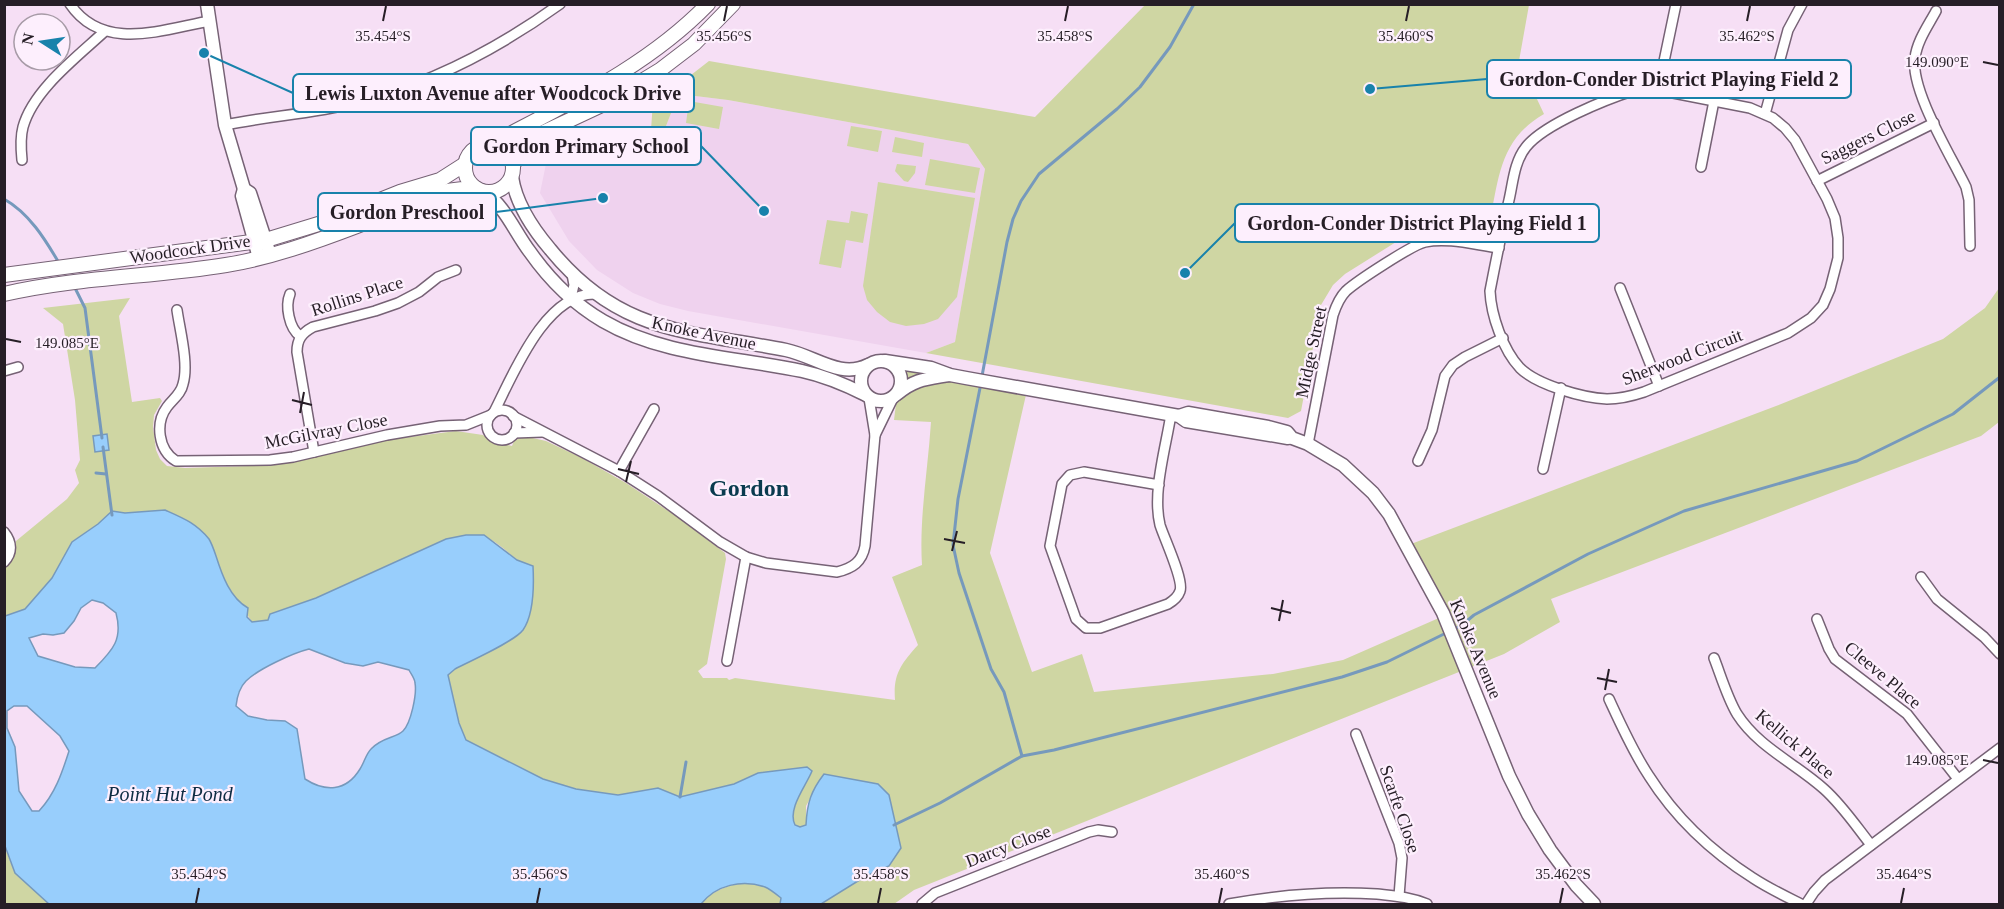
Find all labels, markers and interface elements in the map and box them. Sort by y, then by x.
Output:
north arrow [12,12,72,72]
text: 35.454°S [355,28,411,44]
text: 35.456°S [696,28,752,44]
text: 35.458°S [1037,28,1093,44]
text: 35.460°S [1378,28,1434,44]
text: 35.462°S [1719,28,1775,44]
text: N [18,31,37,46]
text: 149.090°E [1905,54,1969,70]
callout: Gordon-Conder District Playing Field 2 [1487,60,1851,98]
text: Gordon-Conder District Playing Field 2 [1499,68,1839,91]
callout: Lewis Luxton Avenue after Woodcock Drive [293,74,694,112]
text: Lewis Luxton Avenue after Woodcock Drive [305,82,681,104]
street label: Saggers Close [1818,106,1918,168]
callout: Gordon Primary School [471,127,701,165]
text: Gordon Primary School [483,135,689,158]
callout: Gordon Preschool [318,193,496,231]
text: Gordon Preschool [330,201,485,223]
callout: Gordon-Conder District Playing Field 1 [1235,204,1599,242]
text: Gordon-Conder District Playing Field 1 [1247,212,1587,235]
street label: Woodcock Drive [128,231,252,267]
street label: Rollins Place [308,272,406,320]
street label: Midge Street [1292,304,1330,400]
street label: Knoke Avenue [650,312,758,354]
street label: Sherwood Circuit [1619,325,1745,389]
text: 149.085°E [35,335,99,351]
street label: McGilvray Close [263,409,389,453]
district label: Gordon [709,475,789,501]
street label: Knoke Avenue [1446,596,1506,702]
street label: Cleeve Place [1841,637,1925,713]
street label: Kellick Place [1752,705,1838,783]
text: 149.085°E [1905,752,1969,768]
street label: Scarfe Close [1376,763,1424,856]
water label: Point Hut Pond [106,783,234,805]
street label: Darcy Close [963,821,1053,871]
text: 35.454°S [171,866,227,882]
text: 35.456°S [512,866,568,882]
text: 35.458°S [853,866,909,882]
text: 35.460°S [1194,866,1250,882]
text: 35.462°S [1535,866,1591,882]
text: 35.464°S [1876,866,1932,882]

